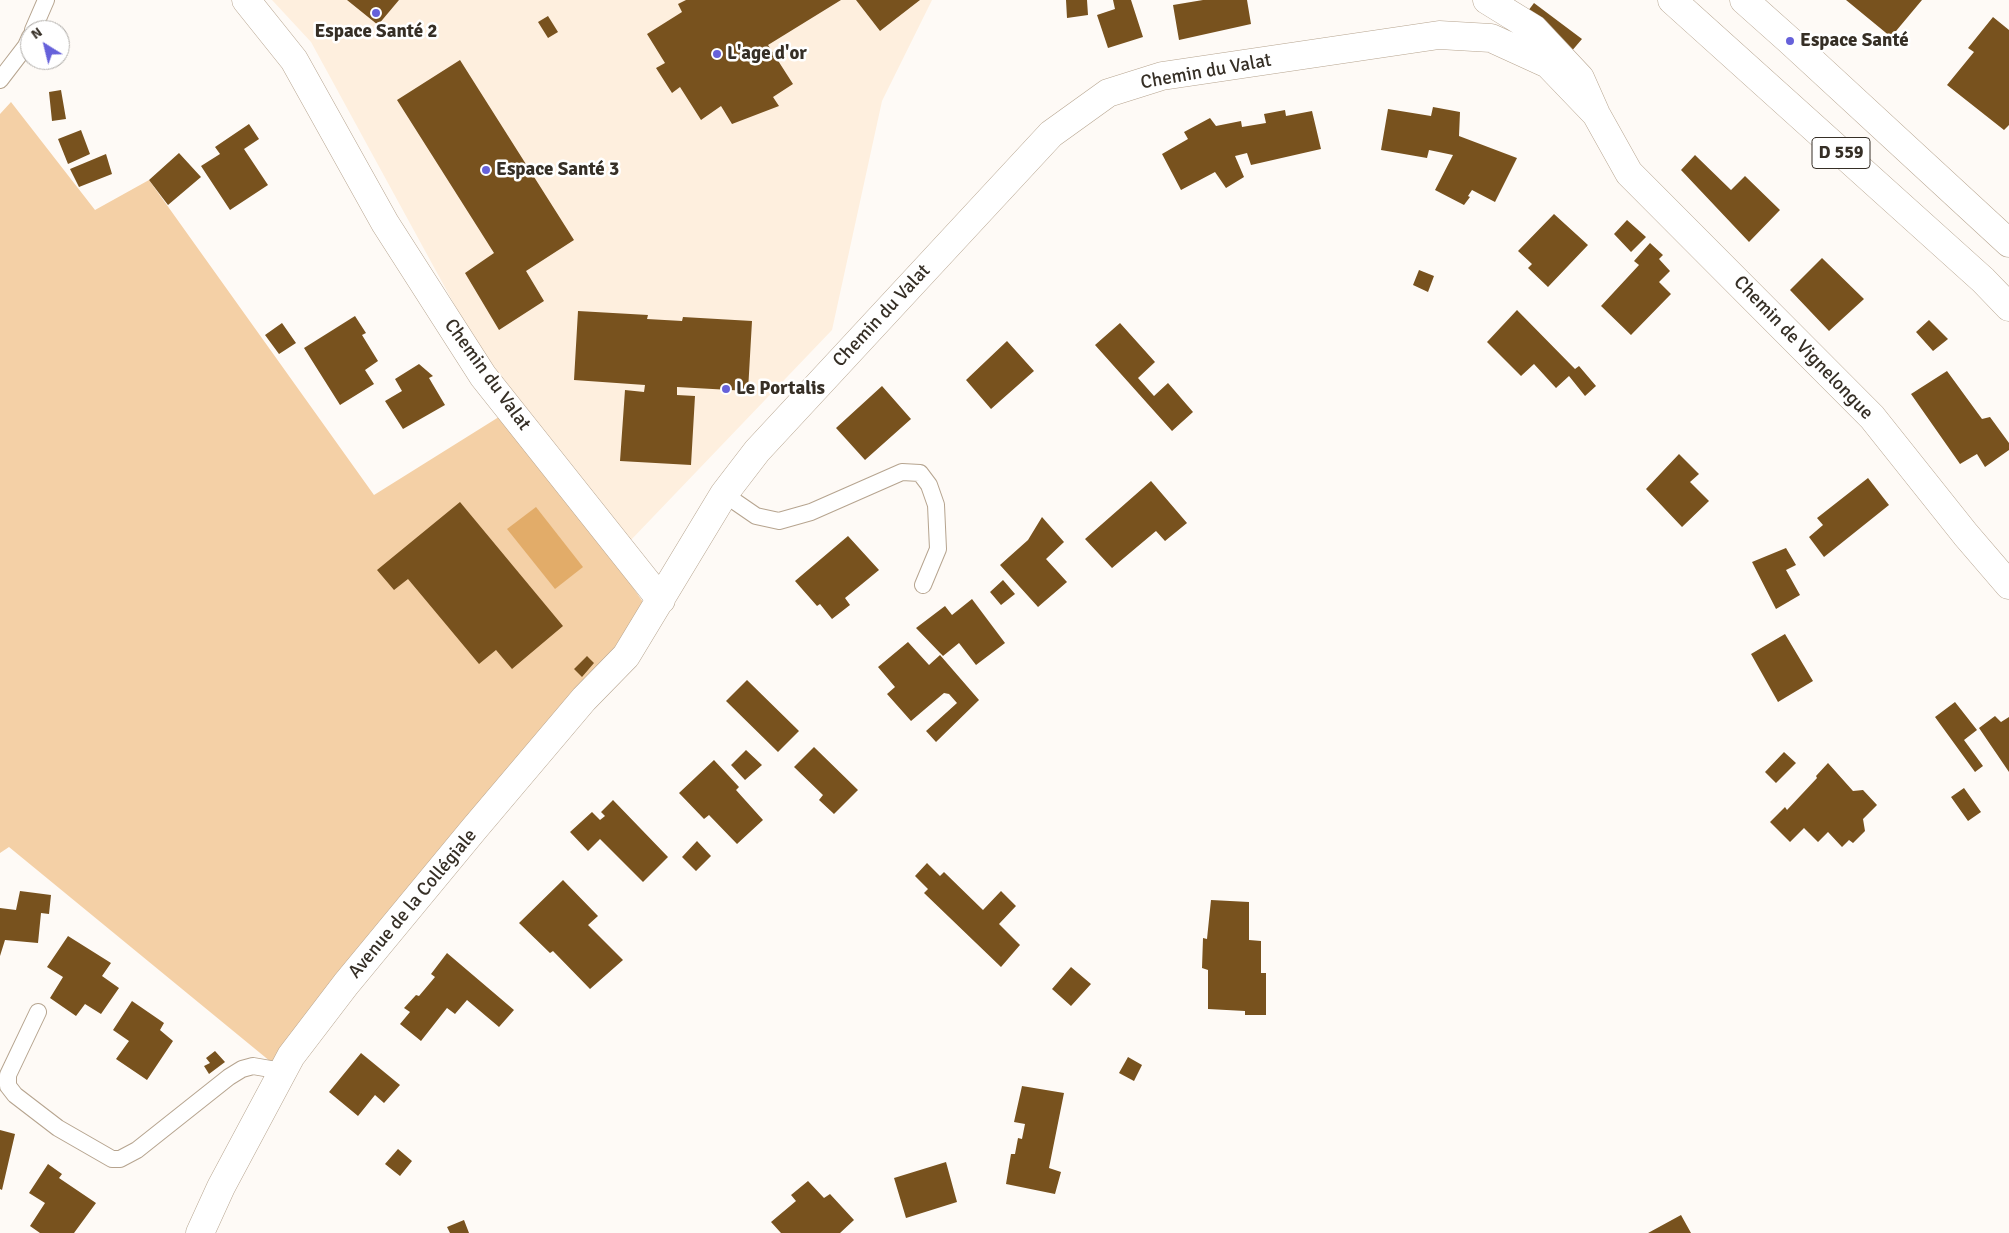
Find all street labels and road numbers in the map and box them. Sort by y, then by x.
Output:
street label: Chemin du Valat [1139,49,1273,95]
road number: D 559 [1812,138,1870,168]
street label: Chemin du Valat [829,260,935,372]
street label: Chemin de Vignelongue [1728,271,1878,425]
street label: Chemin du Valat [439,315,535,435]
street label: Avenue de la Collégiale [344,825,482,983]

